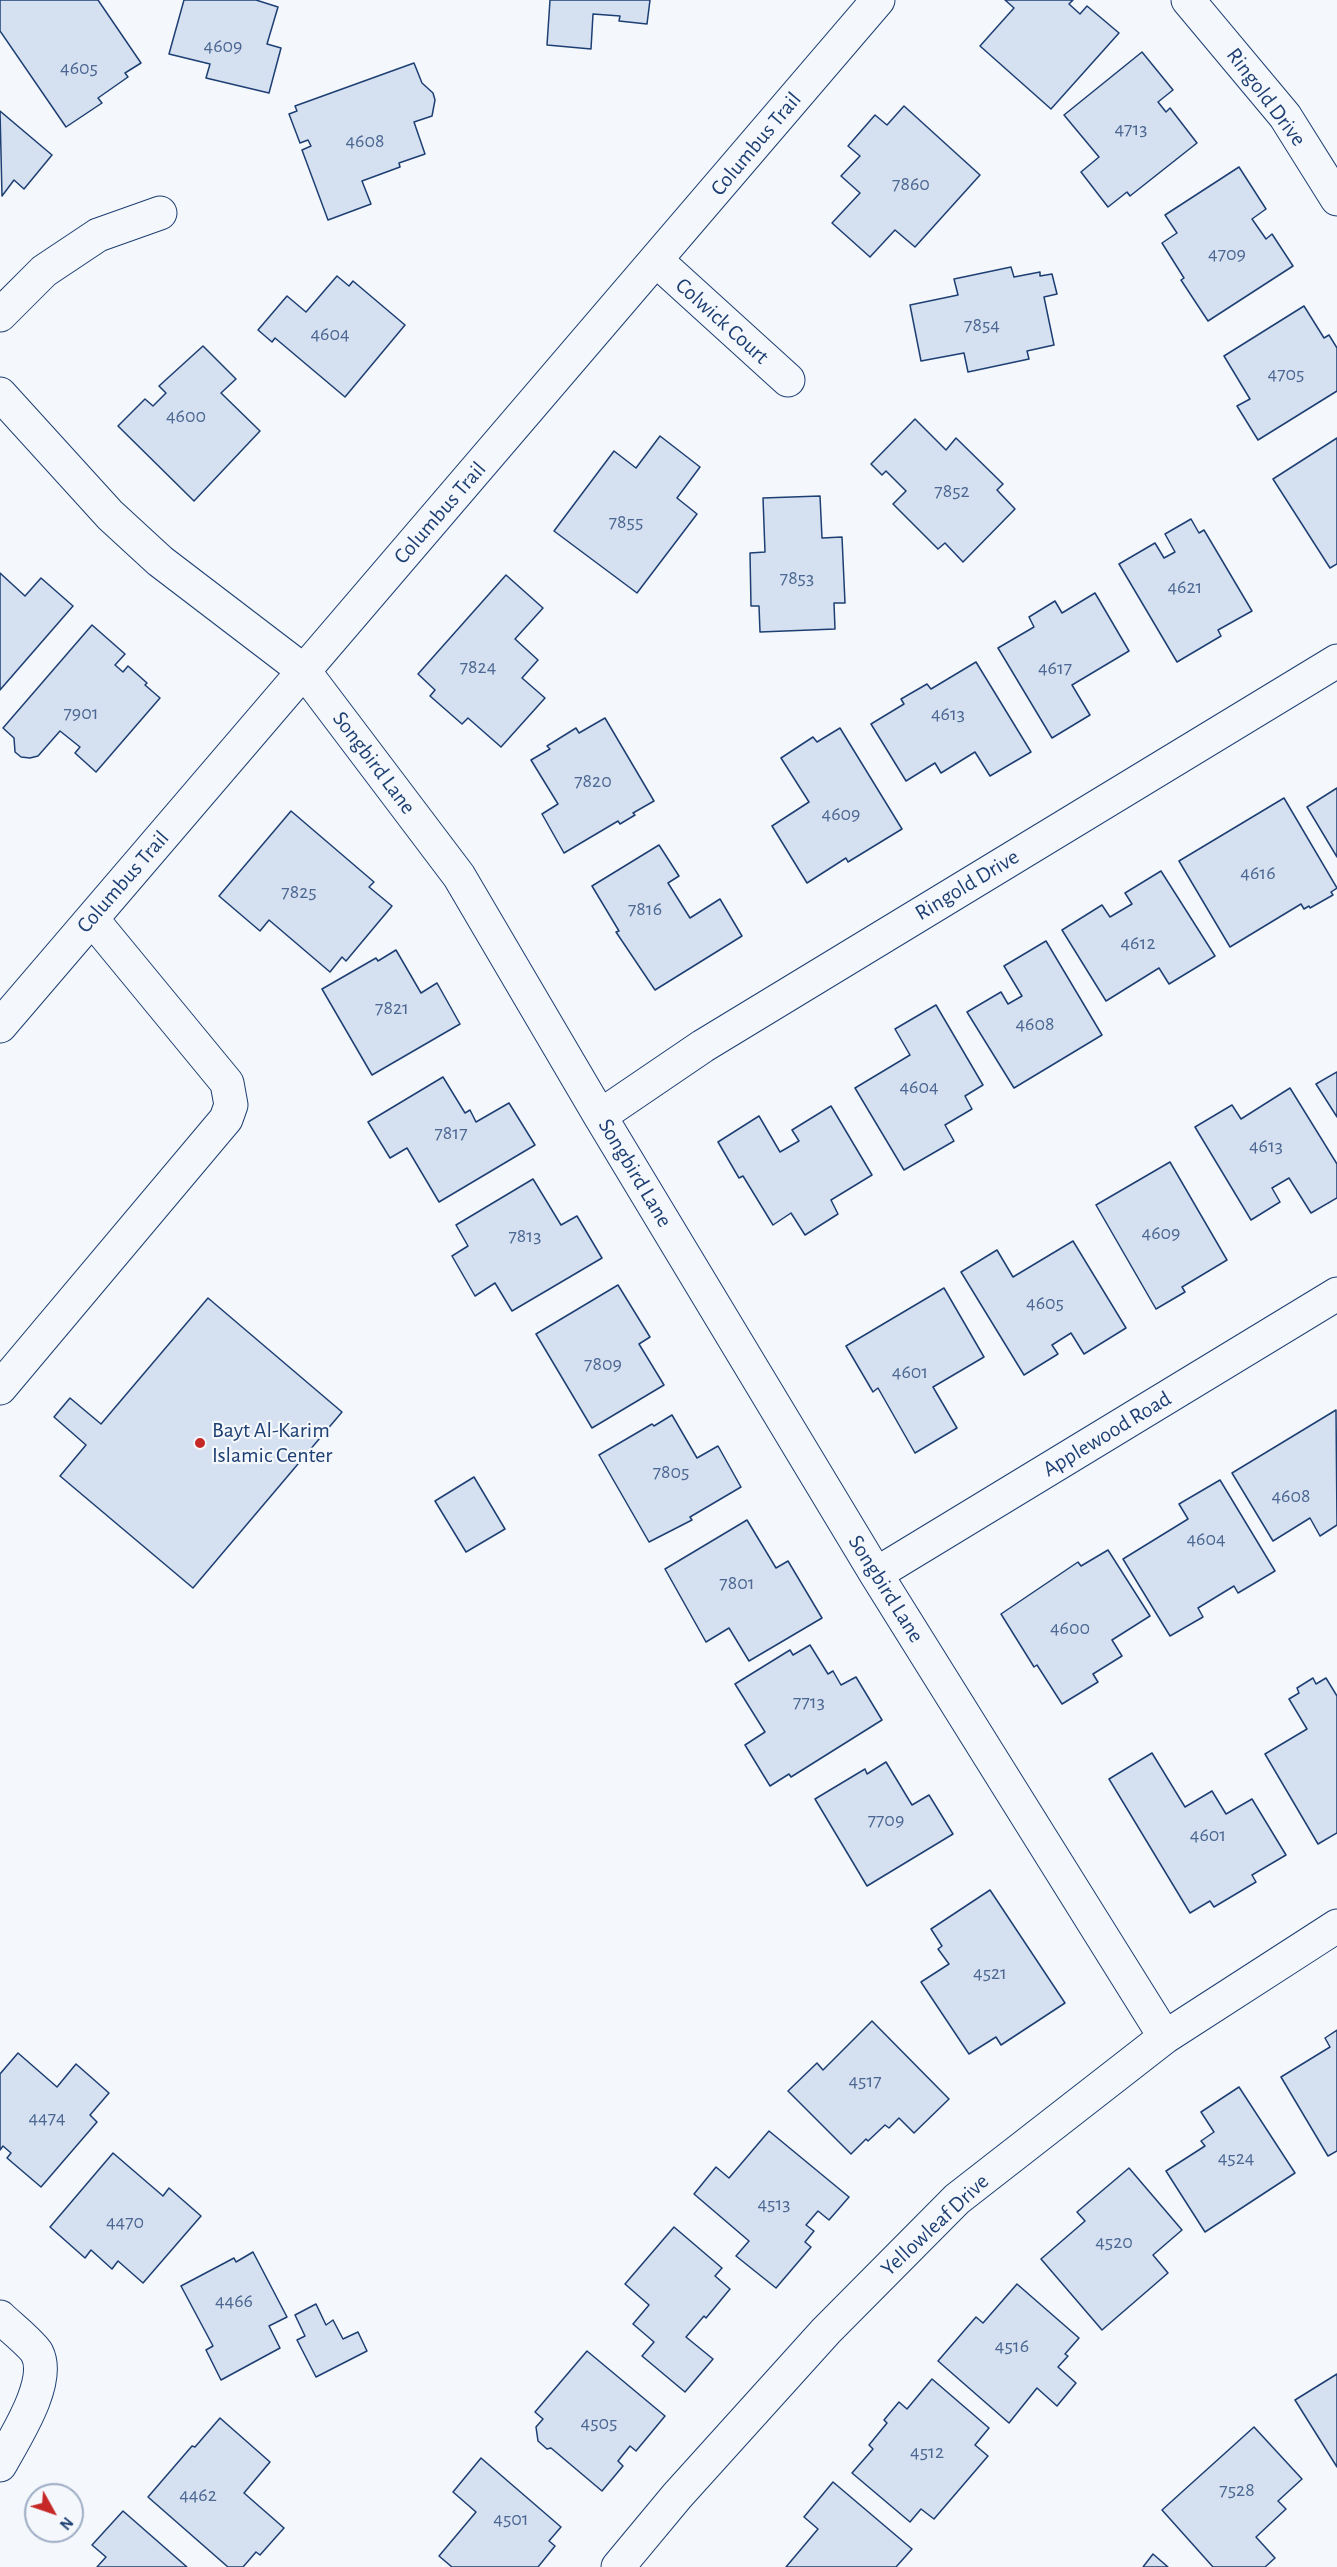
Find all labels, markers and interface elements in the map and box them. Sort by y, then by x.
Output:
house number: 4609 [204,34,242,58]
street label: Ringold Drive [1220,42,1312,152]
house number: 4605 [60,56,98,80]
street label: Columbus Trail [705,87,807,201]
house number: 4713 [1114,117,1148,141]
house number: 4608 [345,129,385,153]
house number: 7860 [892,172,930,196]
house number: 4709 [1208,242,1246,266]
street label: Colwick Court [670,272,774,370]
house number: 7854 [964,313,1000,337]
house number: 4604 [310,322,350,346]
house number: 4705 [1268,362,1304,386]
house number: 4600 [166,404,206,428]
street label: Columbus Trail [388,456,492,570]
house number: 7852 [934,479,970,503]
house number: 7855 [609,510,643,534]
house number: 7853 [780,566,814,590]
house number: 4621 [1168,575,1202,599]
house number: 7824 [460,655,496,679]
house number: 4617 [1038,656,1072,680]
house number: 7901 [63,701,99,725]
house number: 4613 [931,702,965,726]
street label: Songbird Lane [327,706,421,820]
house number: 7820 [574,769,612,793]
house number: 4609 [822,802,860,826]
street label: Columbus Trail [71,825,175,939]
street label: Ringold Drive [910,844,1024,926]
house number: 4616 [1240,861,1276,885]
house number: 7825 [281,880,317,904]
house number: 7816 [628,897,662,921]
house number: 4612 [1121,931,1155,955]
house number: 7821 [375,996,409,1020]
house number: 4608 [1015,1012,1055,1036]
house number: 4604 [899,1075,939,1099]
street label: Songbird Lane [592,1114,678,1232]
house number: 7817 [434,1121,468,1145]
house number: 4613 [1249,1134,1283,1158]
house number: 4609 [1142,1221,1180,1245]
house number: 7813 [509,1224,541,1248]
house number: 4605 [1026,1291,1064,1315]
house number: 7809 [584,1352,622,1376]
house number: 4601 [892,1360,928,1384]
street label: Applewood Road [1038,1385,1176,1483]
place label: Bayt Al-Karim Islamic Center [212,1417,332,1468]
marker: Bayt Al-Karim Islamic Center [193,1436,207,1450]
house number: 7805 [653,1460,689,1484]
house number: 4608 [1271,1484,1311,1508]
house number: 4604 [1186,1527,1226,1551]
street label: Songbird Lane [843,1530,929,1648]
house number: 7801 [719,1571,755,1595]
house number: 4600 [1050,1616,1090,1640]
house number: 7713 [793,1690,825,1714]
house number: 7709 [868,1808,904,1832]
house number: 4601 [1190,1823,1226,1847]
house number: 4521 [973,1961,1007,1985]
house number: 4517 [848,2069,882,2093]
house number: 4474 [28,2106,66,2130]
house number: 4524 [1218,2146,1254,2170]
street label: Yellowleaf Drive [875,2168,995,2282]
house number: 4513 [757,2192,791,2216]
house number: 4470 [106,2210,144,2234]
house number: 4520 [1095,2230,1133,2254]
house number: 4466 [215,2289,253,2313]
house number: 4516 [995,2334,1029,2358]
house number: 4505 [581,2411,617,2435]
house number: 4512 [910,2440,944,2464]
house number: 7528 [1219,2478,1255,2502]
north arrow [24,2483,84,2543]
house number: 4462 [179,2483,217,2507]
house number: 4501 [493,2507,529,2531]
text: N [57,2514,76,2533]

